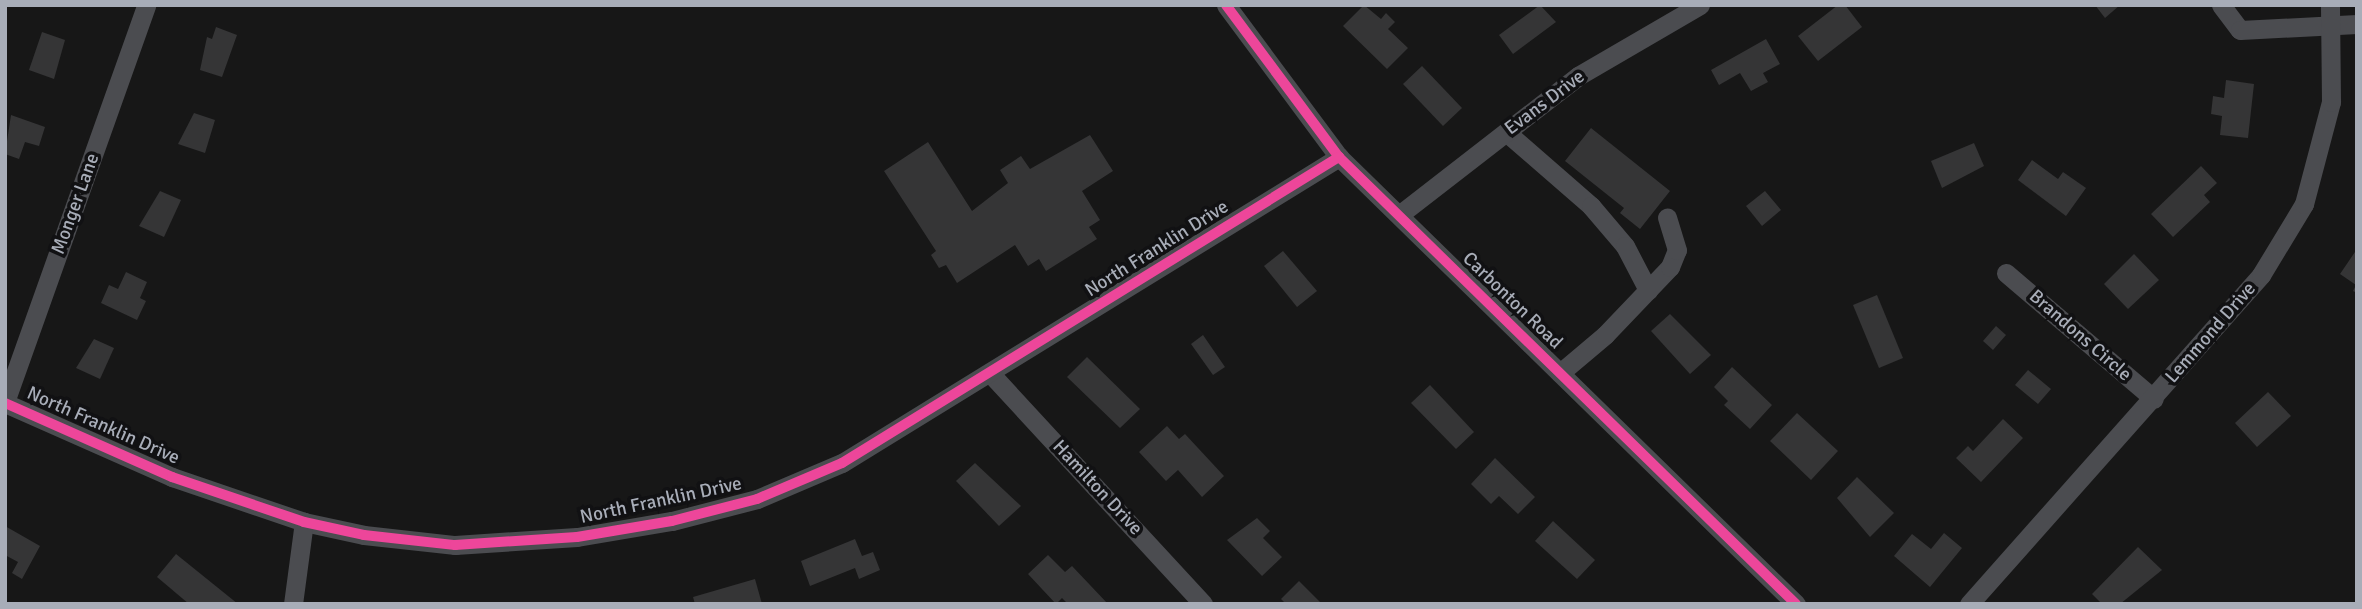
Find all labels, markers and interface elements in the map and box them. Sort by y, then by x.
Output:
street label: Evans Drive [1501,66,1589,140]
street label: Monger Lane [47,151,105,257]
street label: North Franklin Drive [1081,196,1233,302]
street label: Carbonton Road [1457,248,1567,354]
street label: Lemmond Drive [2161,278,2261,388]
street label: Brandons Circle [2024,285,2136,387]
street label: North Franklin Drive [23,382,183,470]
street label: Hamilton Drive [1047,436,1147,540]
street label: North Franklin Drive [578,473,744,529]

